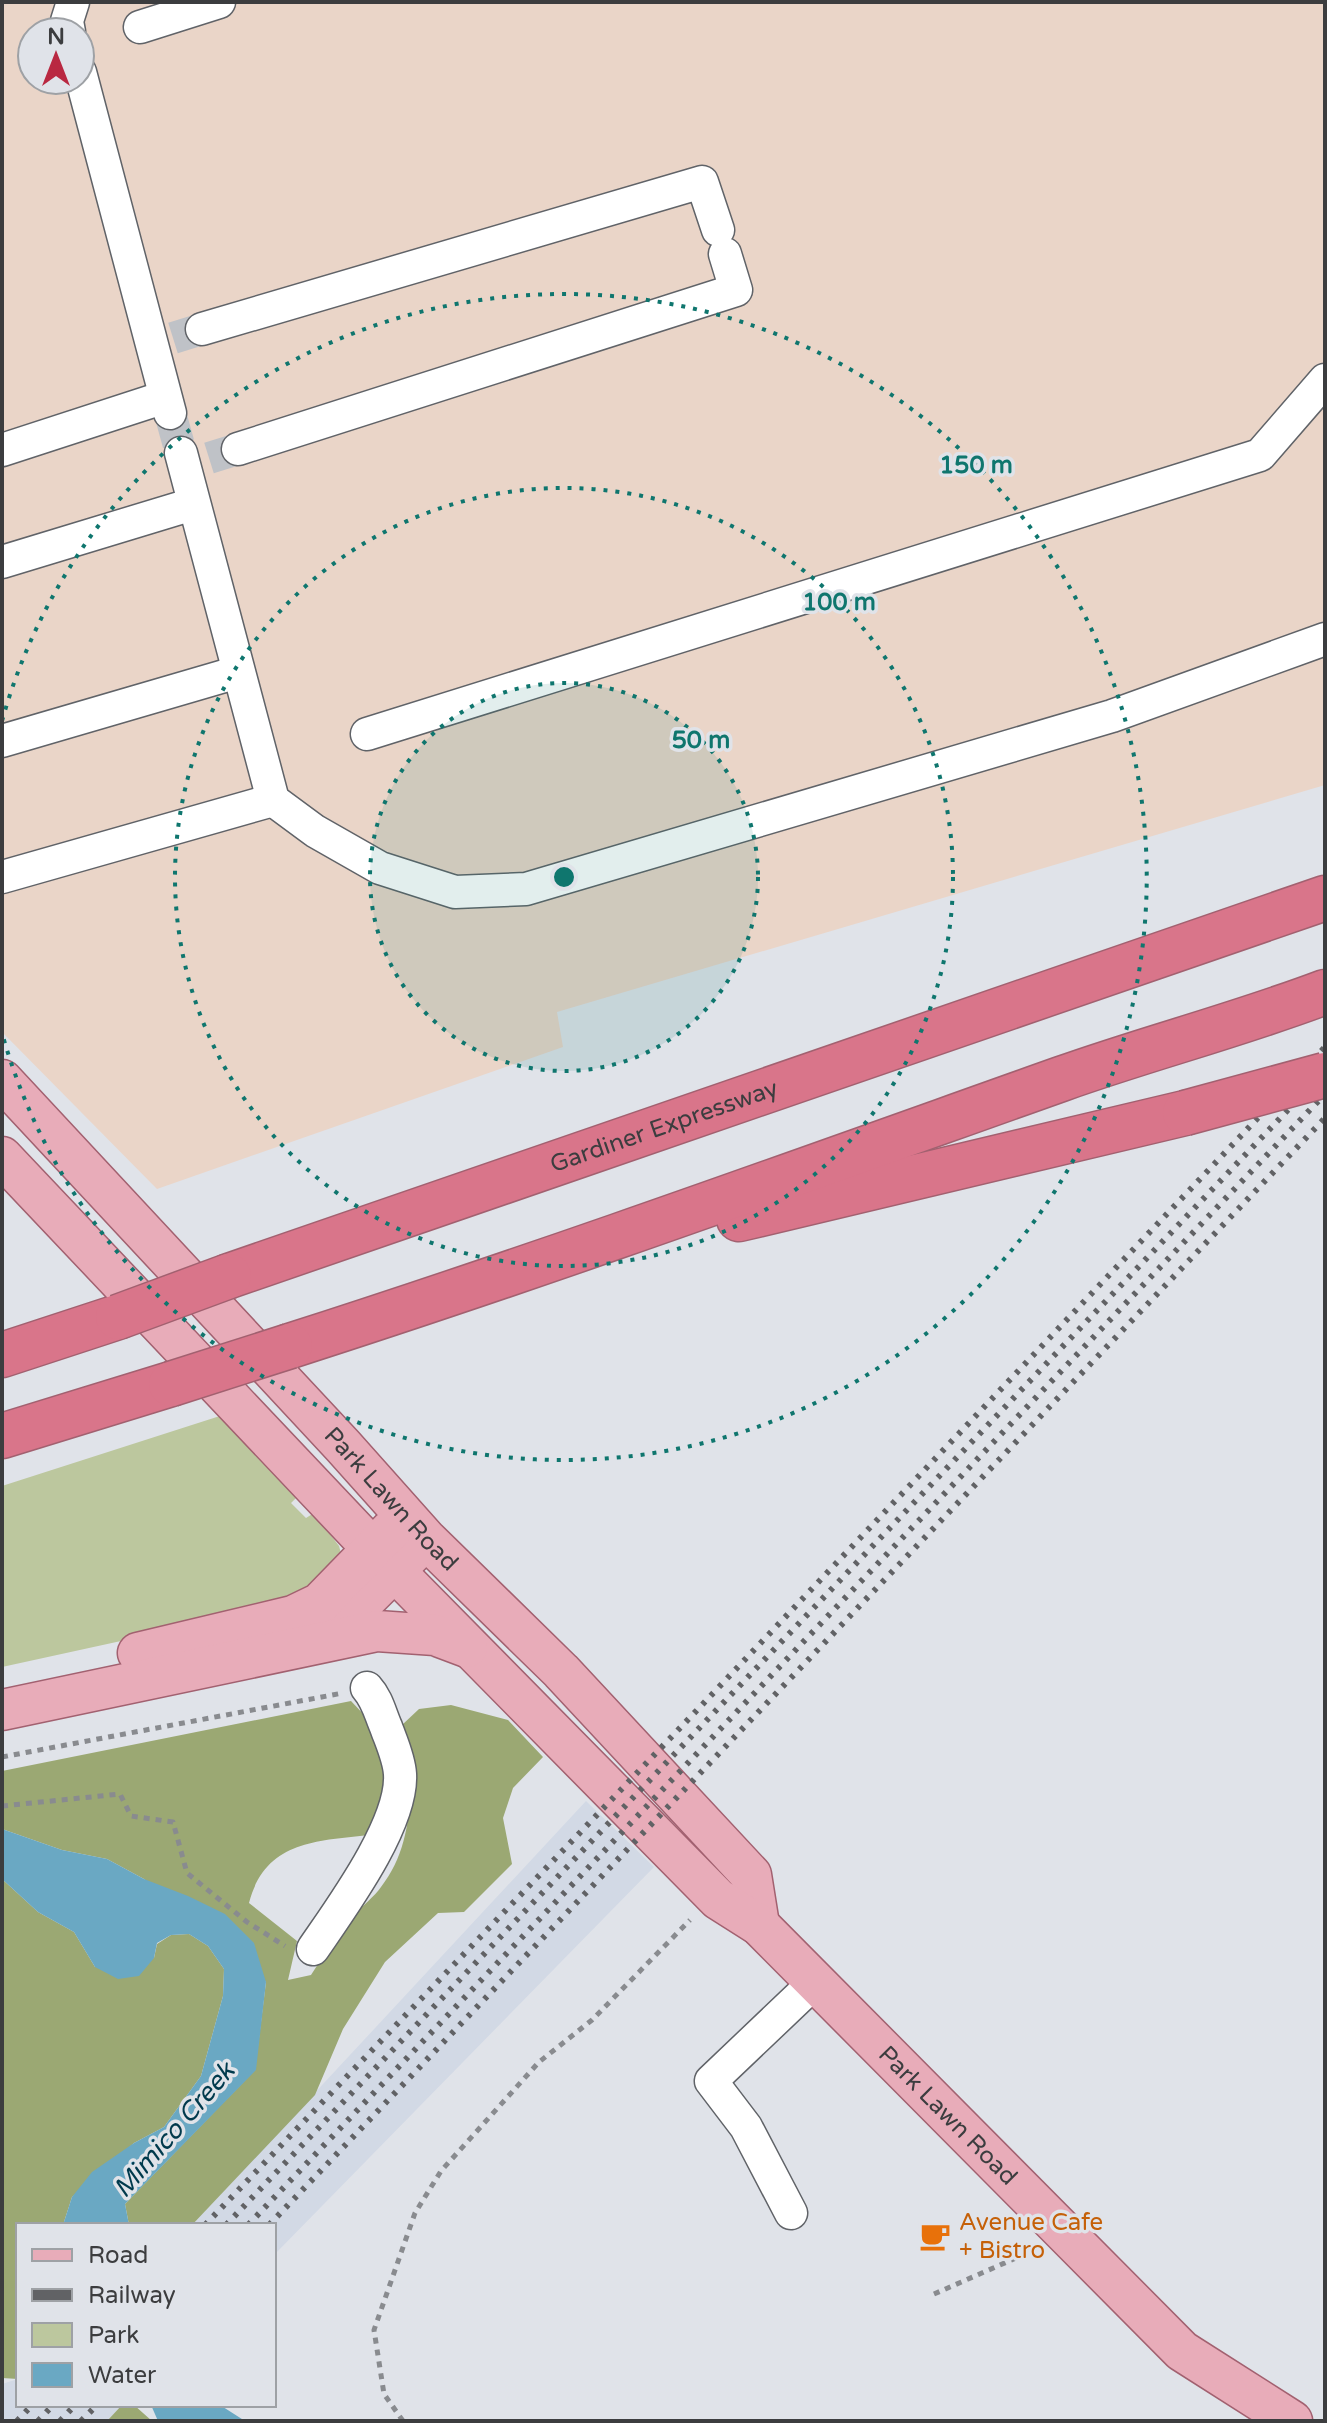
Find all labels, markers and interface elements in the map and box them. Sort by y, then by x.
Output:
north arrow [16,16,96,96]
text: N [47,24,65,50]
text: 150 m [939,451,1013,480]
text: 100 m [802,588,876,617]
text: 50 m [672,726,730,755]
centre of rings [550,863,578,891]
street label: Gardiner Expressway [546,1073,782,1179]
street label: Park Lawn Road [318,1421,464,1577]
street label: Park Lawn Road [873,2040,1023,2191]
water label: Mimico Creek [107,2055,242,2204]
place label: Avenue Cafe + Bistro [959,2208,1103,2265]
cafe icon: Avenue Cafe + Bistro [918,2219,952,2253]
legend [16,2223,276,2407]
text: Road [88,2241,148,2270]
text: Railway [88,2281,176,2310]
text: Park [88,2321,139,2350]
text: Water [88,2361,157,2390]

